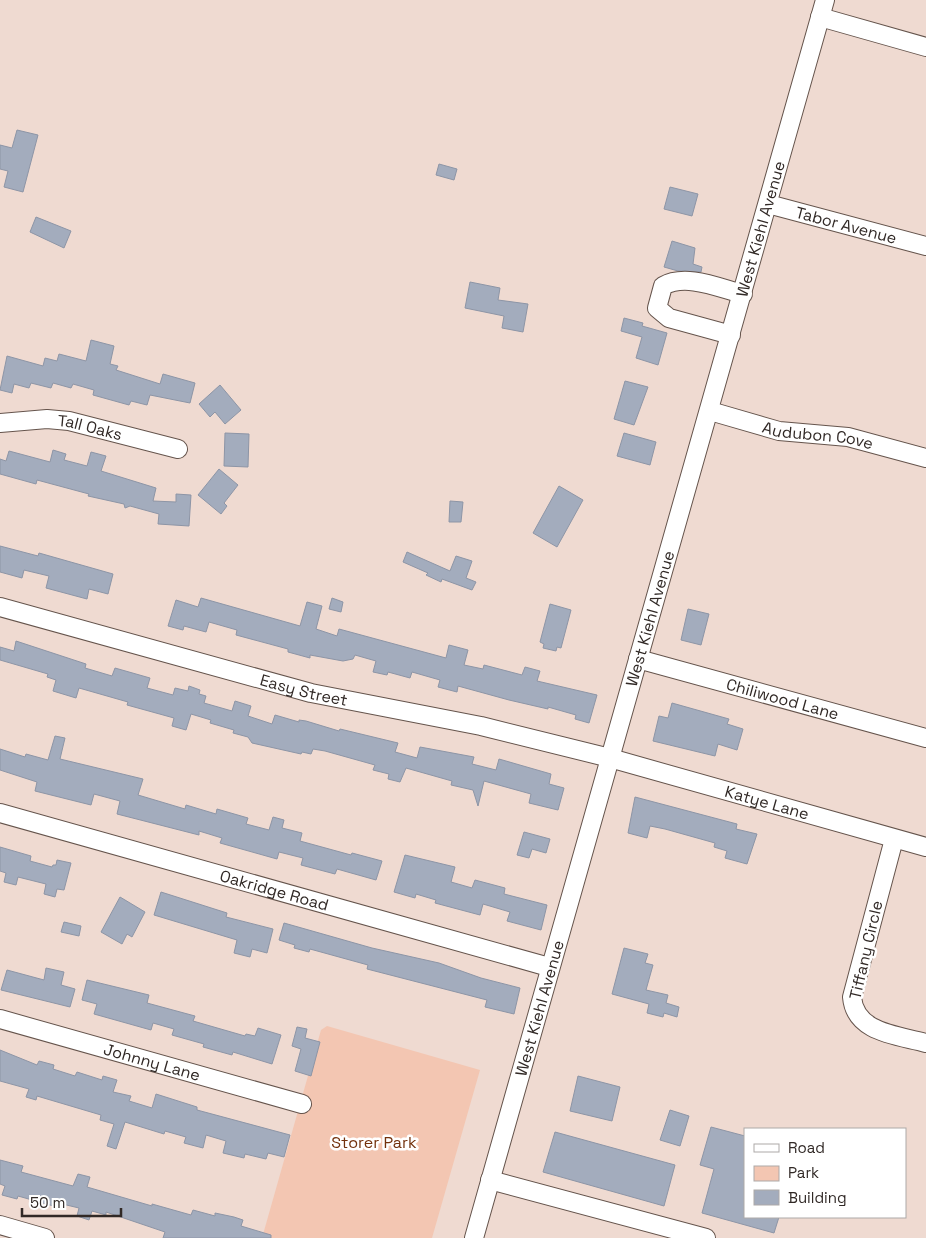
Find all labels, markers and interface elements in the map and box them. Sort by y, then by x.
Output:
street label: West Kiehl Avenue [731,158,789,299]
street label: Tabor Avenue [793,201,899,248]
street label: Tall Oaks [57,410,125,445]
street label: Audubon Cove [760,416,876,454]
street label: West Kiehl Avenue [620,548,679,689]
street label: Easy Street [258,669,349,710]
street label: Chiliwood Lane [724,673,841,724]
street label: Katye Lane [723,780,812,824]
street label: Oakridge Road [218,865,331,915]
street label: Tiffany Circle [844,898,888,1002]
street label: West Kiehl Avenue [510,938,568,1078]
street label: Johnny Lane [101,1038,203,1085]
legend [744,1128,906,1218]
park label: Storer Park [331,1132,417,1153]
text: Road [788,1138,825,1157]
text: Park [788,1163,819,1182]
scale bar [22,1186,121,1218]
text: Building [788,1188,847,1207]
text: 50 m [30,1193,65,1212]

